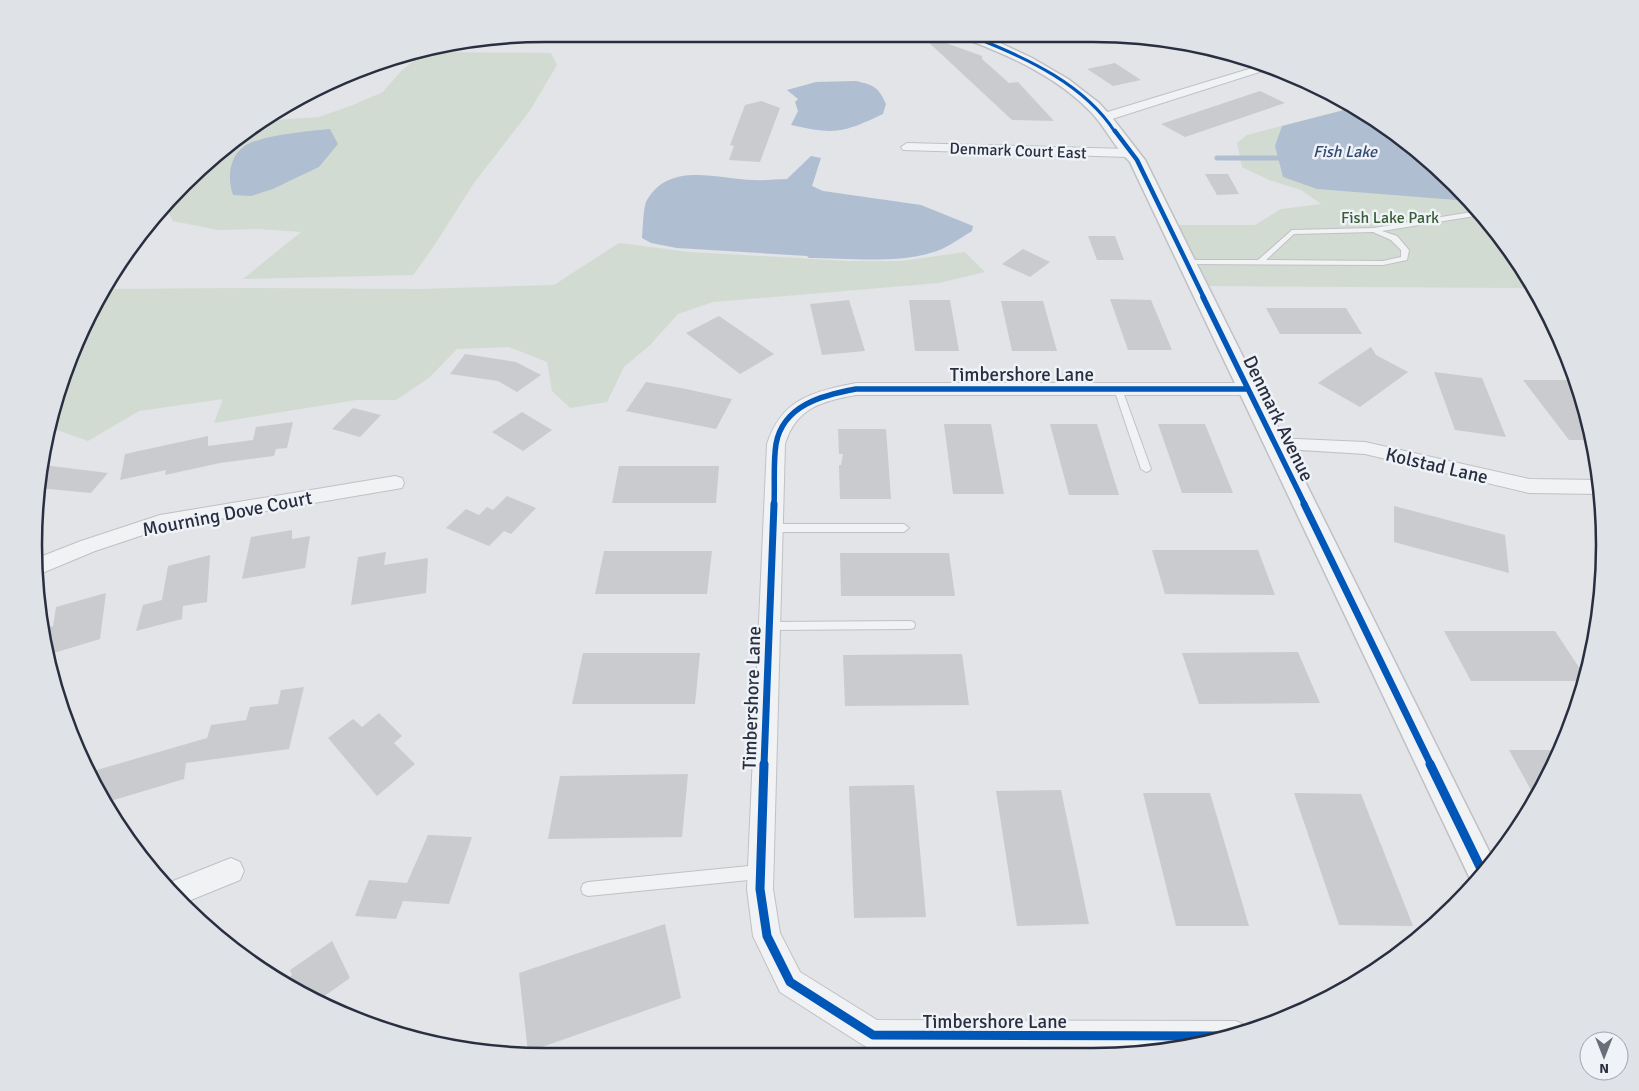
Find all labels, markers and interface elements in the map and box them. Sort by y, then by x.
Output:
street label: Denmark Court East [949,139,1087,163]
water label: Fish Lake [1313,142,1378,162]
park label: Fish Lake Park [1341,208,1439,228]
street label: Denmark Avenue [1237,352,1319,485]
street label: Timbershore Lane [950,363,1094,387]
street label: Kolstad Lane [1383,443,1490,489]
street label: Mourning Dove Court [140,486,314,542]
street label: Timbershore Lane [737,626,767,771]
street label: Timbershore Lane [923,1010,1067,1034]
north arrow [1579,1031,1629,1081]
text: N [1599,1060,1609,1077]

